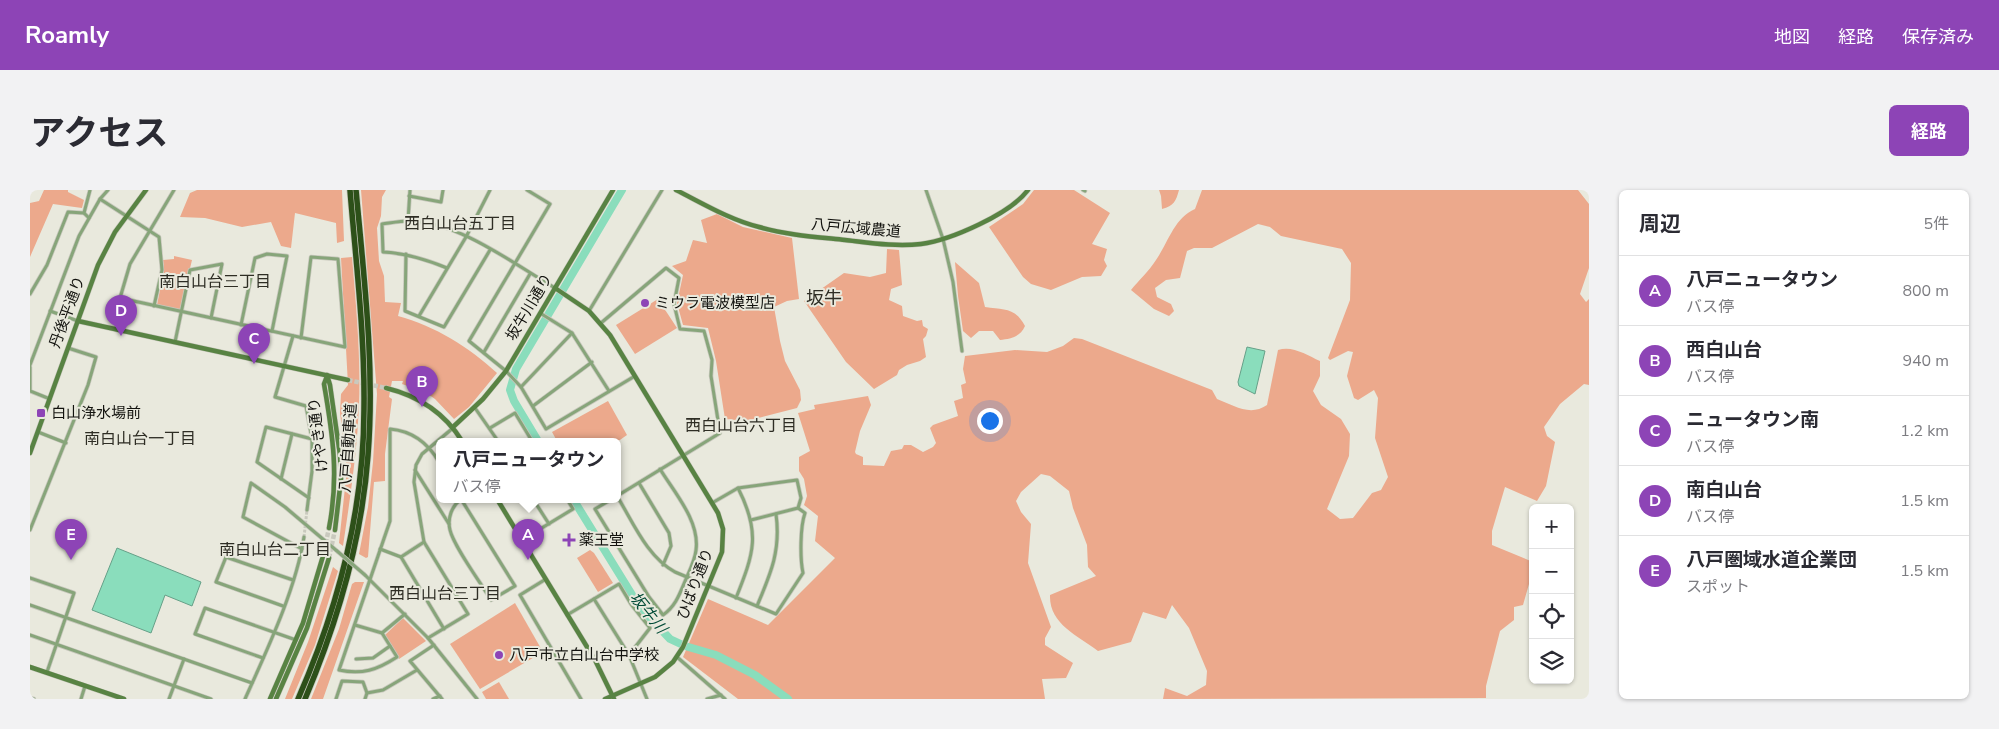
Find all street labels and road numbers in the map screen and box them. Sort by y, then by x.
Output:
street label: 八戸広域農道 [810,214,902,242]
street label: 坂牛川通り [501,270,557,344]
street label: 丹後平通り [45,273,89,351]
street label: けやき通り [304,397,332,473]
street label: 八戸自動車道 [335,402,361,494]
street label: ひばり通り [672,545,718,623]

